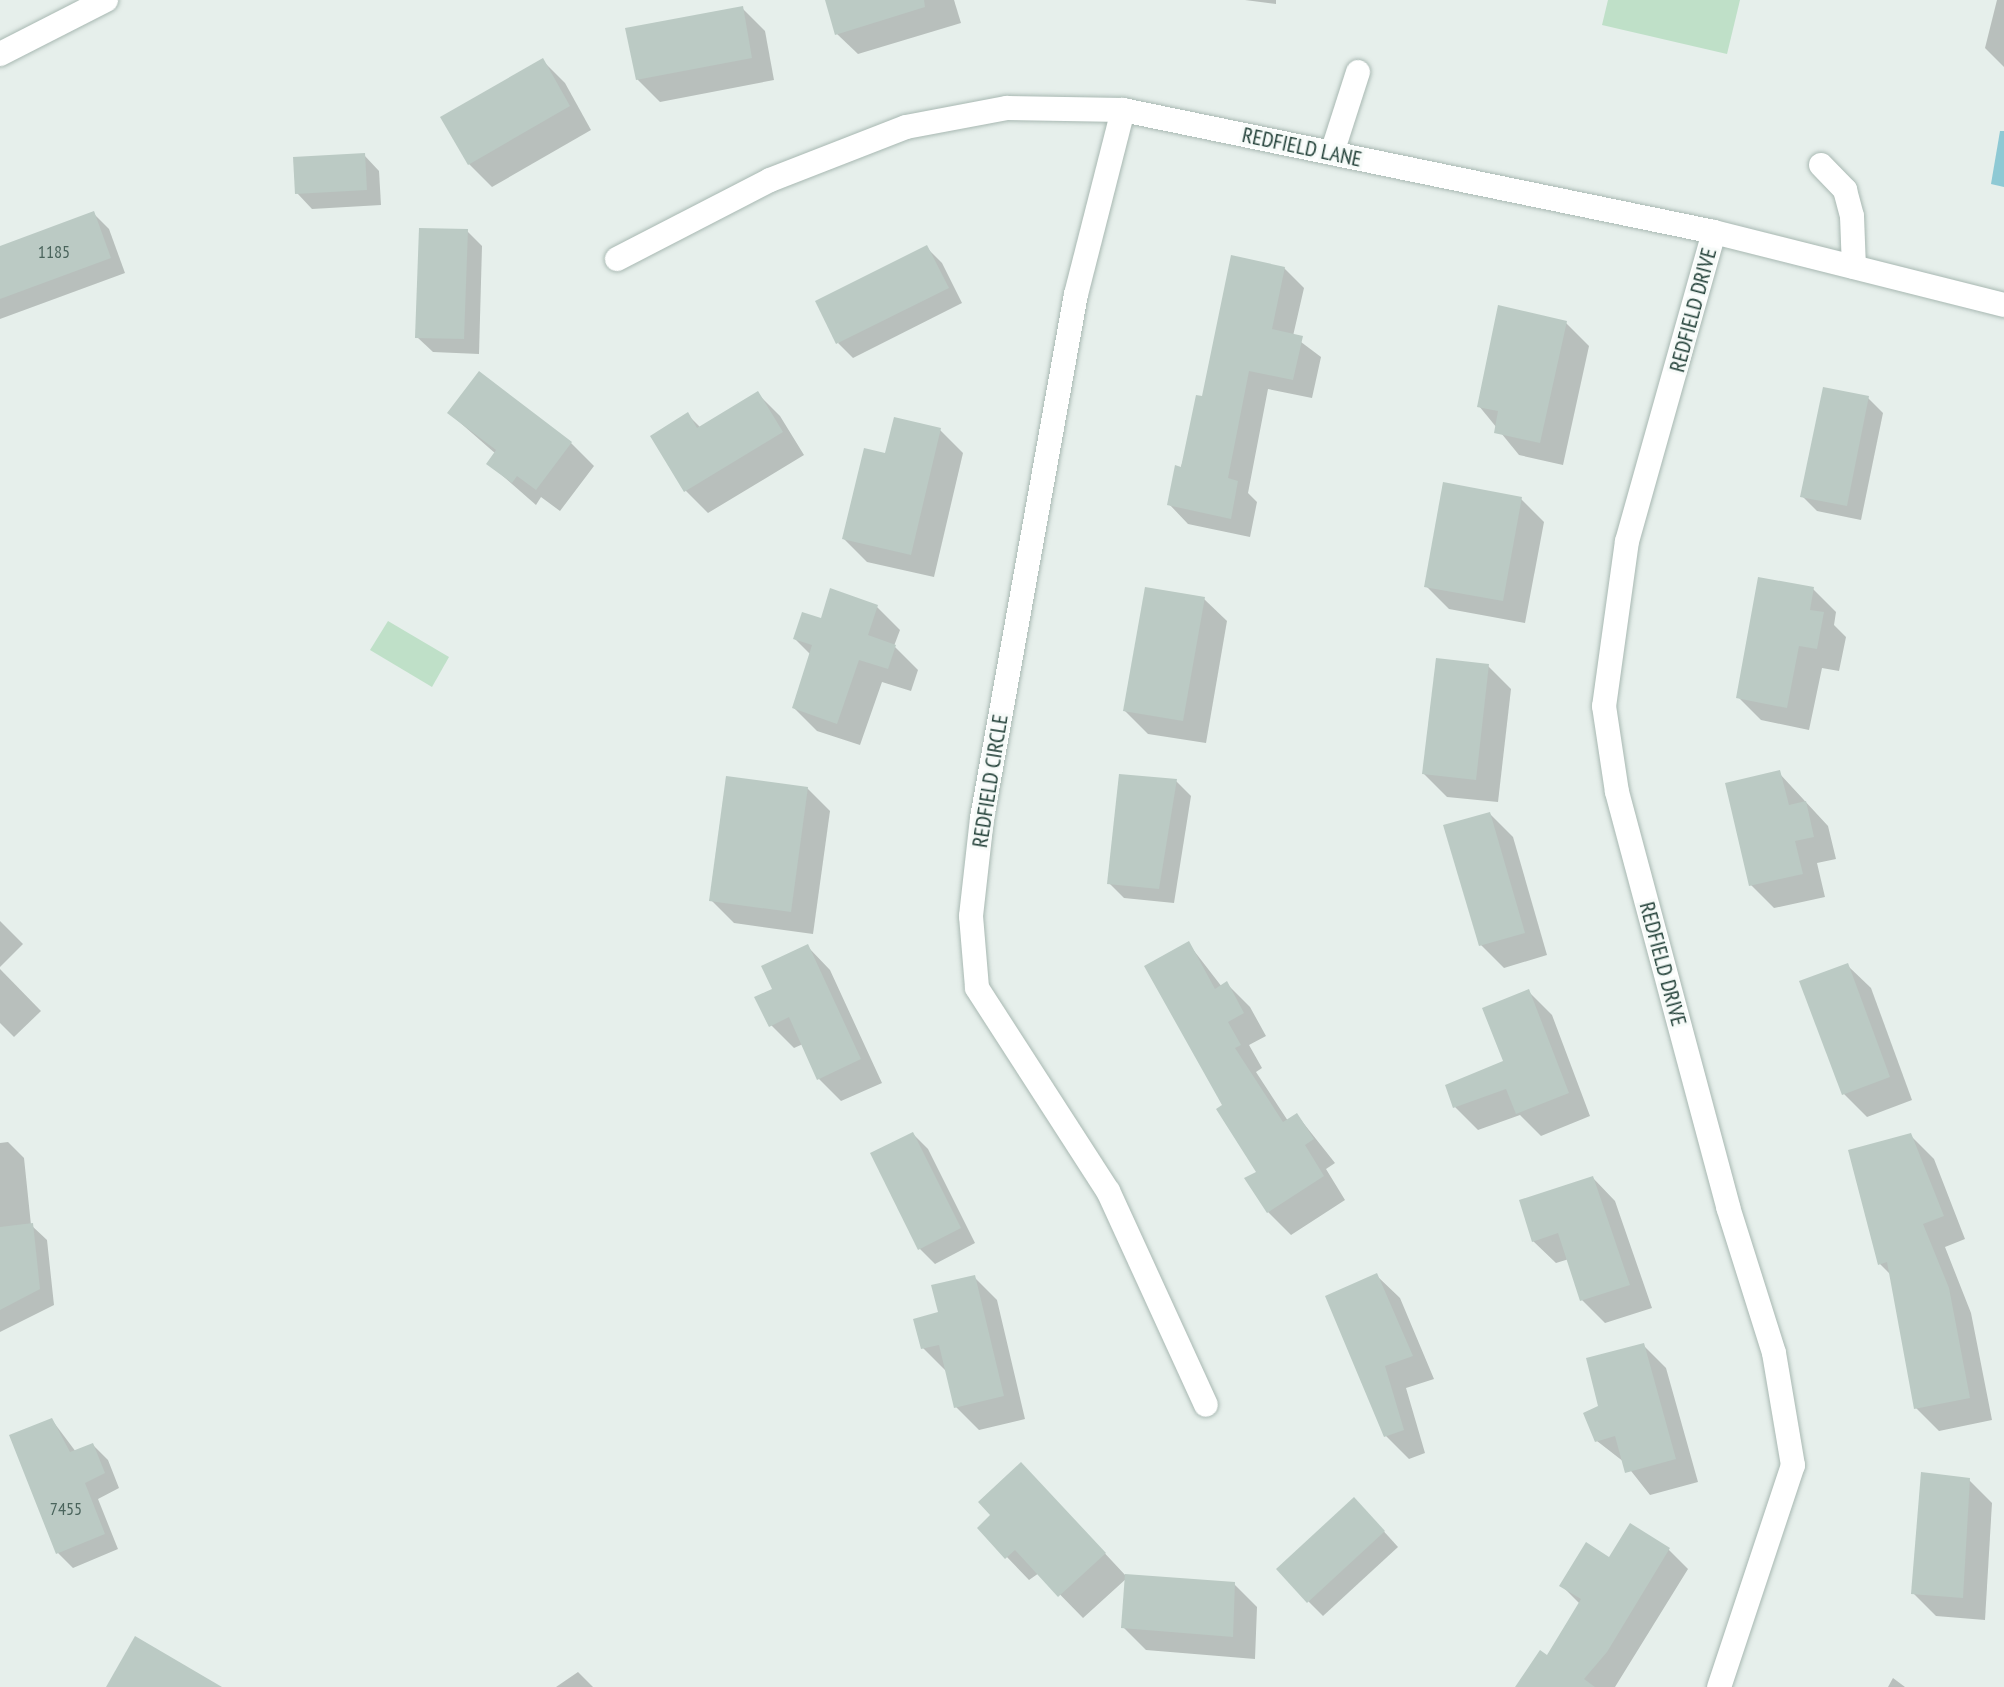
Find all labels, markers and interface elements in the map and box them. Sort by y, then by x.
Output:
street label: REDFIELD LANE [1240,121,1364,173]
house number: 1185 [38,241,70,263]
street label: REDFIELD DRIVE [1664,245,1722,375]
street label: REDFIELD CIRCLE [966,713,1014,849]
street label: REDFIELD DRIVE [1634,899,1692,1029]
house number: 7455 [50,1498,82,1520]

